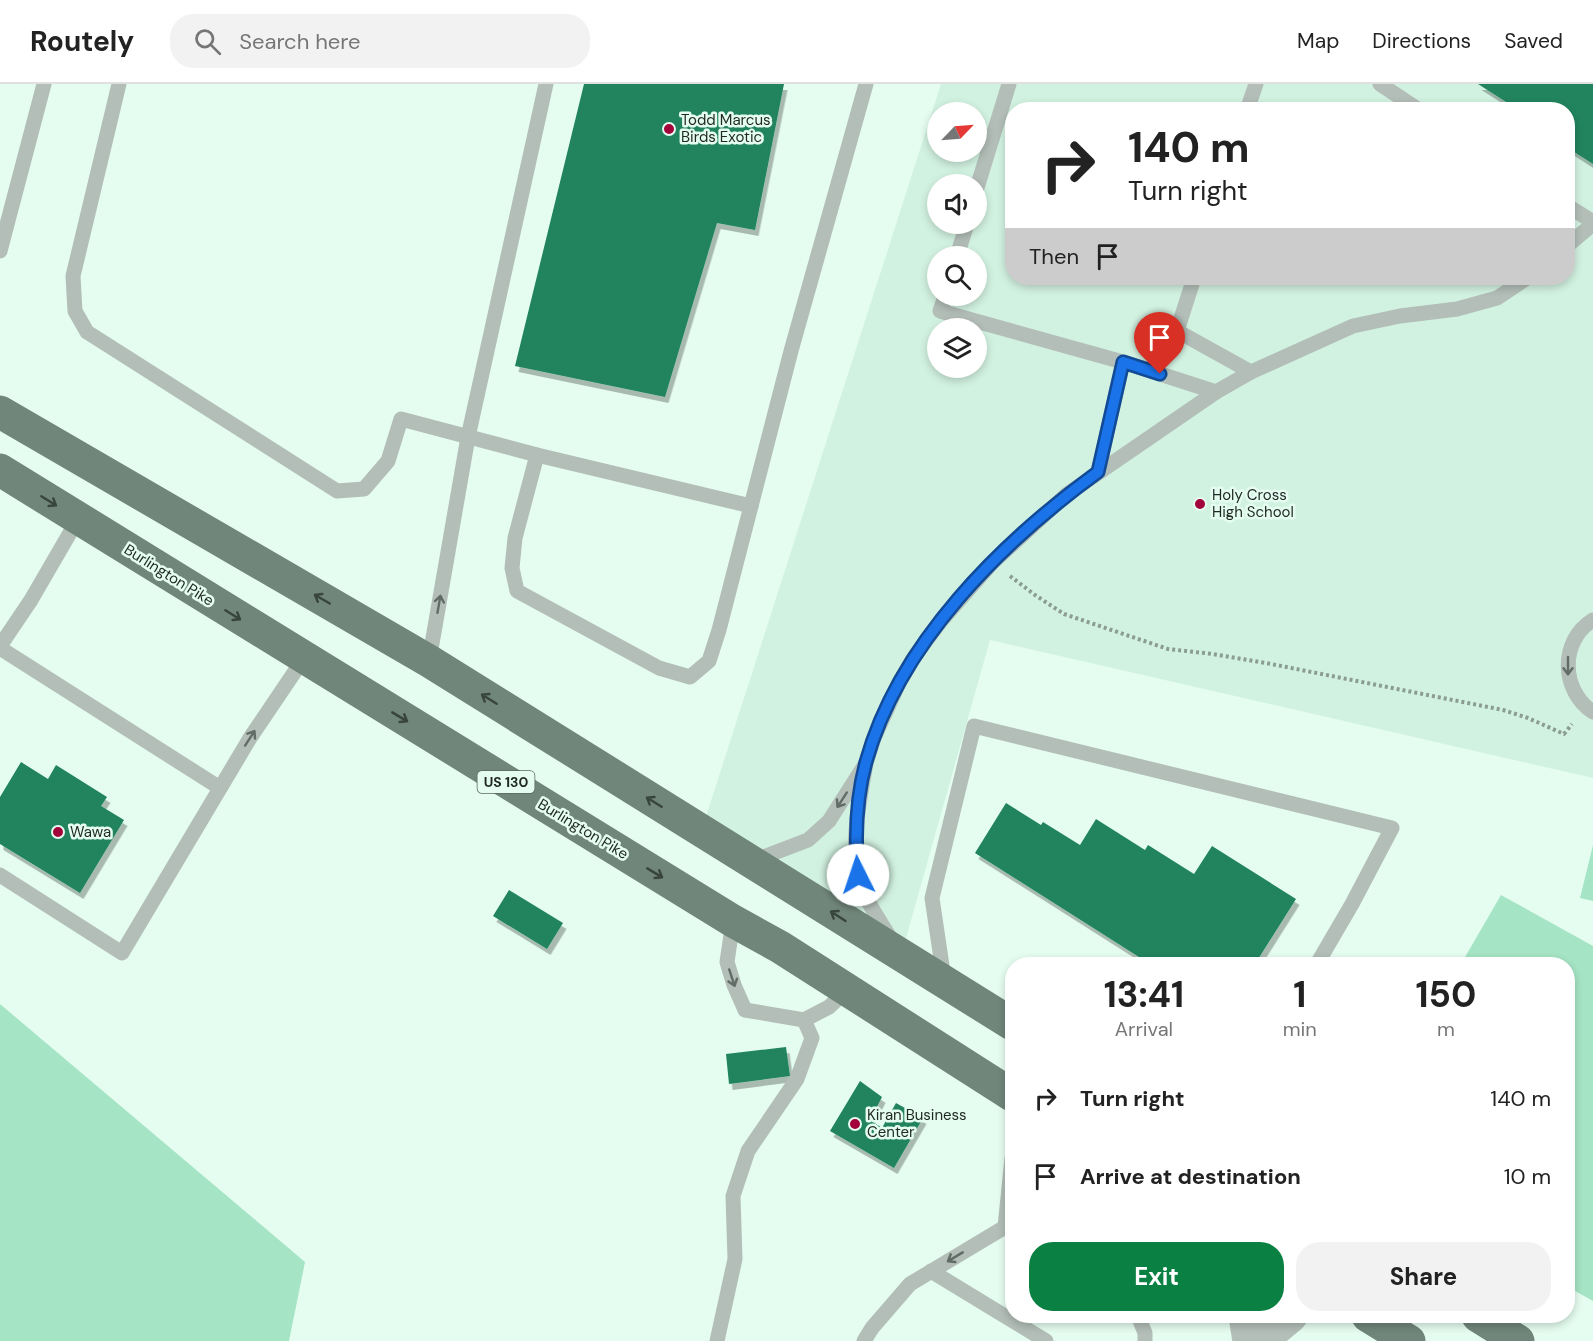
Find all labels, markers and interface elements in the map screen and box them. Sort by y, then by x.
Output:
search box [170,14,590,68]
text: Routely [30,23,134,60]
icon: search [191,25,224,58]
text: Search here [239,27,361,56]
text: Map [1297,27,1339,55]
text: Directions [1372,27,1471,55]
text: Saved [1504,27,1563,55]
north arrow [927,102,987,162]
map controls [927,102,987,378]
place label: Todd Marcus Birds Exotic [681,110,771,147]
text: 140 m [1128,120,1250,175]
marker: Todd Marcus Birds Exotic [662,122,676,136]
icon: right [1029,126,1107,204]
text: Turn right [1128,173,1248,208]
button: sound [927,174,987,234]
icon: arrive [1091,240,1124,273]
text: Then [1029,242,1079,271]
button: search [927,246,987,306]
pin [1134,312,1185,374]
button: layers [927,318,987,378]
icon: arrive [1143,321,1176,354]
place label: Holy Cross High School [1212,485,1294,522]
one-way arrow [41,495,58,508]
marker: Holy Cross High School [1193,497,1207,511]
street label: Burlington Pike [120,539,218,611]
one-way arrow [313,593,331,604]
one-way arrow [434,594,445,614]
one-way arrow [224,609,241,621]
one-way arrow [1562,656,1574,676]
one-way arrow [481,692,498,704]
one-way arrow [391,710,408,723]
one-way arrow [244,730,256,747]
road number: US 130 [478,771,534,793]
one-way arrow [836,791,848,808]
street label: Burlington Pike [534,794,632,864]
one-way arrow [646,796,663,808]
place label: Wawa [70,822,111,842]
marker: Wawa [51,825,65,839]
position arrow [826,843,890,907]
one-way arrow [646,868,663,880]
one-way arrow [830,910,847,922]
one-way arrow [727,968,738,987]
text: 13:41 [1104,971,1184,1018]
text: 1 [1293,971,1306,1018]
text: 150 [1416,971,1476,1018]
text: Arrival [1115,1016,1173,1042]
text: min [1283,1016,1317,1042]
text: m [1437,1016,1455,1042]
icon: right [1029,1082,1062,1115]
text: Turn right [1080,1084,1185,1113]
text: 140 m [1490,1084,1551,1113]
place label: Kiran Business Center [867,1105,967,1142]
marker: Kiran Business Center [848,1117,862,1131]
icon: arrive [1029,1160,1062,1193]
text: Arrive at destination [1080,1162,1301,1191]
text: 10 m [1504,1162,1551,1191]
button: Exit [1029,1242,1284,1311]
button: Share [1296,1242,1551,1311]
one-way arrow [947,1251,964,1263]

